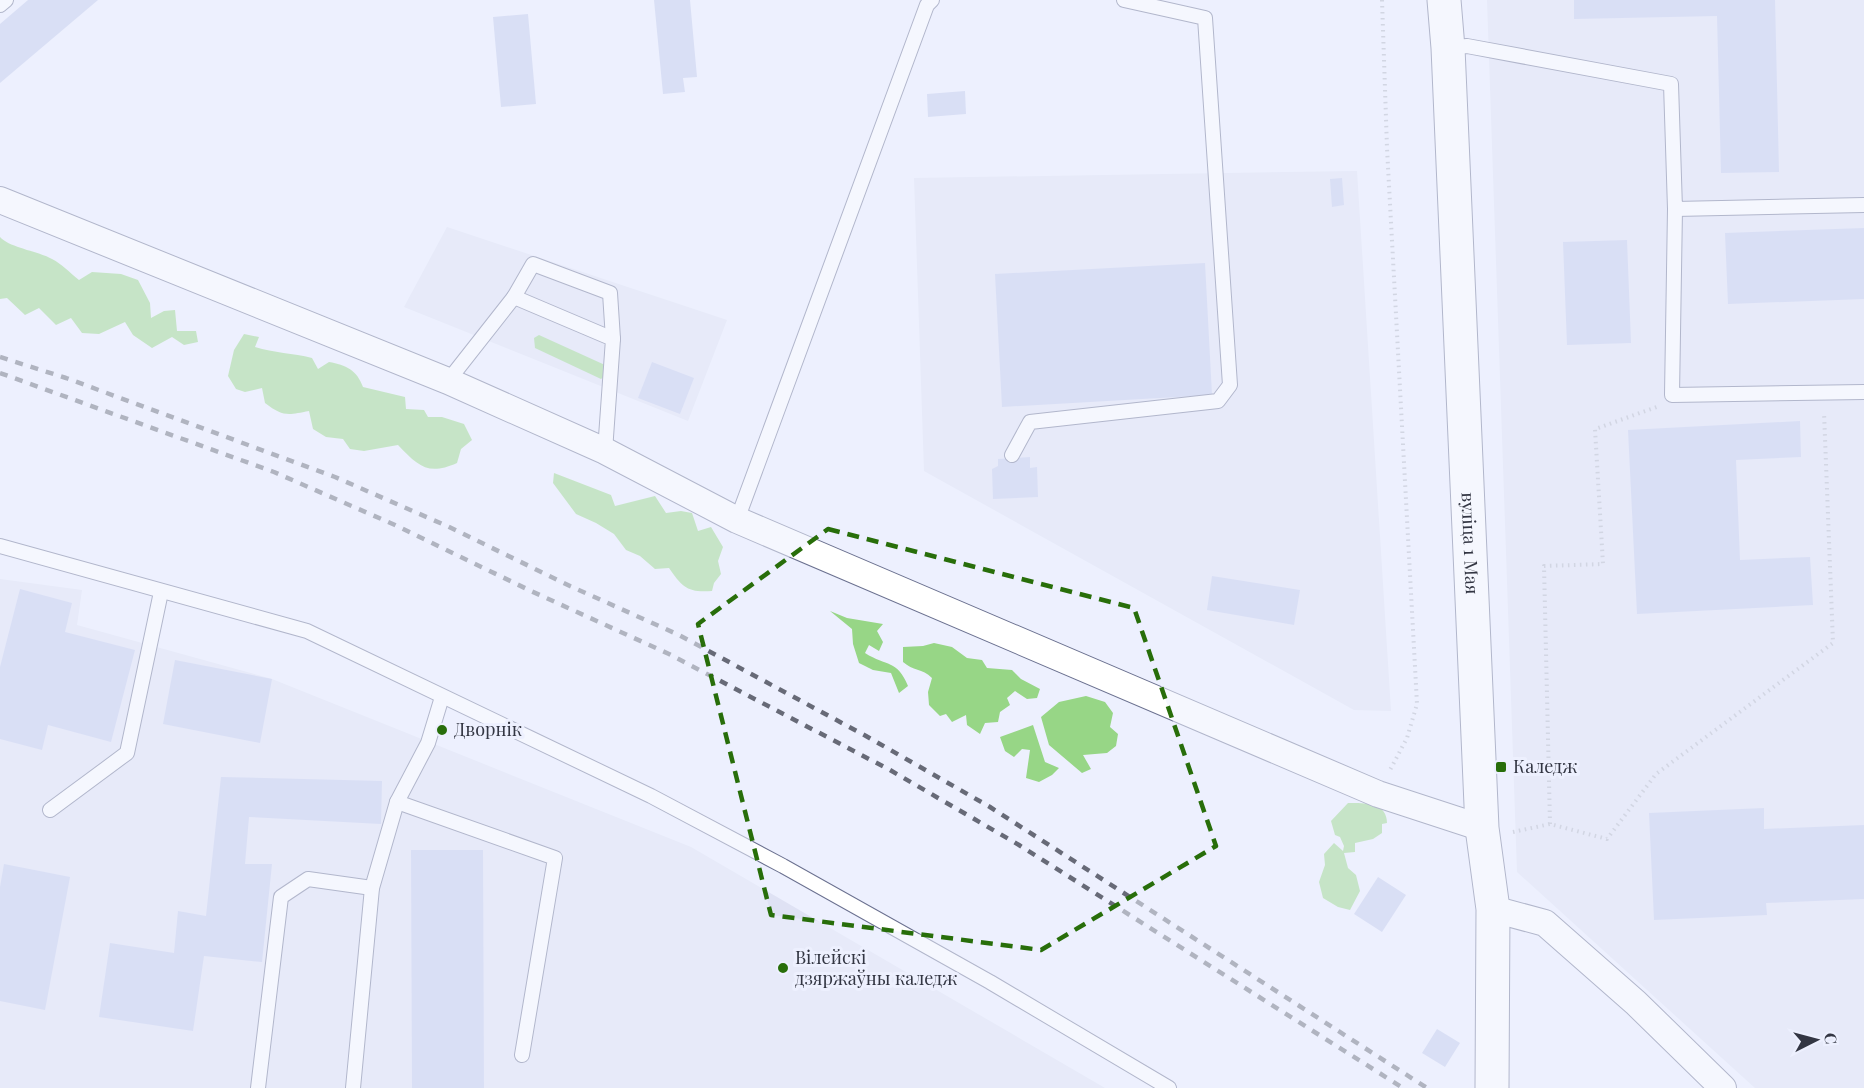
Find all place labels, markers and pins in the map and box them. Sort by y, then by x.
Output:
place label: Дворнік [454,717,522,741]
marker: Дворнік [435,723,449,737]
place label: Каледж [1513,754,1577,778]
marker: Каледж [1494,760,1508,774]
place label: Вілейскі дзяржаўны каледж [795,945,957,990]
marker: Вілейскі дзяржаўны каледж [776,961,790,975]

